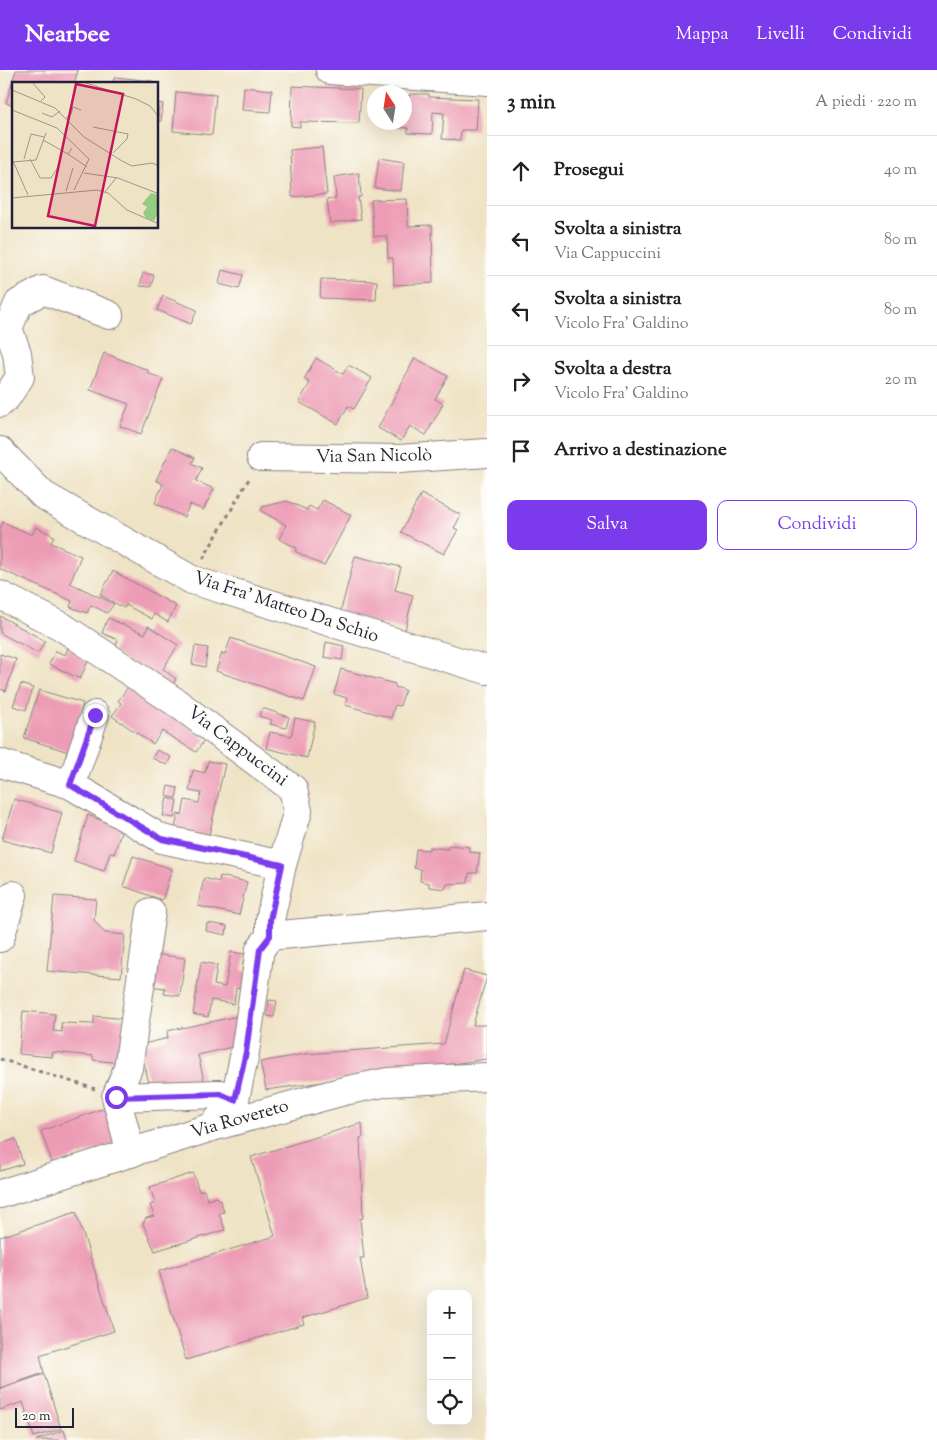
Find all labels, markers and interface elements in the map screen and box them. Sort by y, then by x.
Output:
text: Nearbee [25,18,110,52]
text: Mappa [676,22,729,48]
text: Livelli [757,22,805,48]
text: Condividi [833,22,912,48]
inset map [12,82,159,229]
north arrow [367,85,412,130]
text: 3 min [507,88,556,118]
text: A piedi · 220 m [815,91,917,114]
icon: ahead [507,157,535,185]
text: Prosegui [554,157,624,184]
text: 40 m [884,159,917,182]
text: Svolta a sinistra [554,216,682,243]
icon: left [507,227,535,255]
text: 80 m [884,229,917,252]
text: Via Cappuccini [554,243,661,266]
text: Svolta a sinistra [554,286,682,313]
icon: left [507,297,535,325]
text: 80 m [884,299,917,322]
text: Vicolo Fra' Galdino [554,313,689,336]
text: Svolta a destra [554,356,671,383]
icon: right [507,367,535,395]
text: 20 m [884,369,917,392]
text: Vicolo Fra' Galdino [554,383,689,406]
icon: arrive [507,437,535,465]
text: Arrivo a destinazione [554,437,727,464]
street label: Via San Nicolò [316,443,432,471]
button: Salva [507,500,707,550]
button: Condividi [717,500,917,550]
street label: Via Fra' Matteo Da Schio [190,566,382,650]
street label: Via Cappuccini [181,700,293,794]
route end [84,704,107,727]
route start [105,1086,128,1109]
street label: Via Rovereto [188,1094,292,1146]
map controls [427,1290,472,1425]
button: + [427,1290,472,1335]
button: − [427,1335,472,1380]
button: locate [427,1380,472,1425]
scale bar [15,1405,74,1428]
text: 20 m [22,1407,51,1427]

